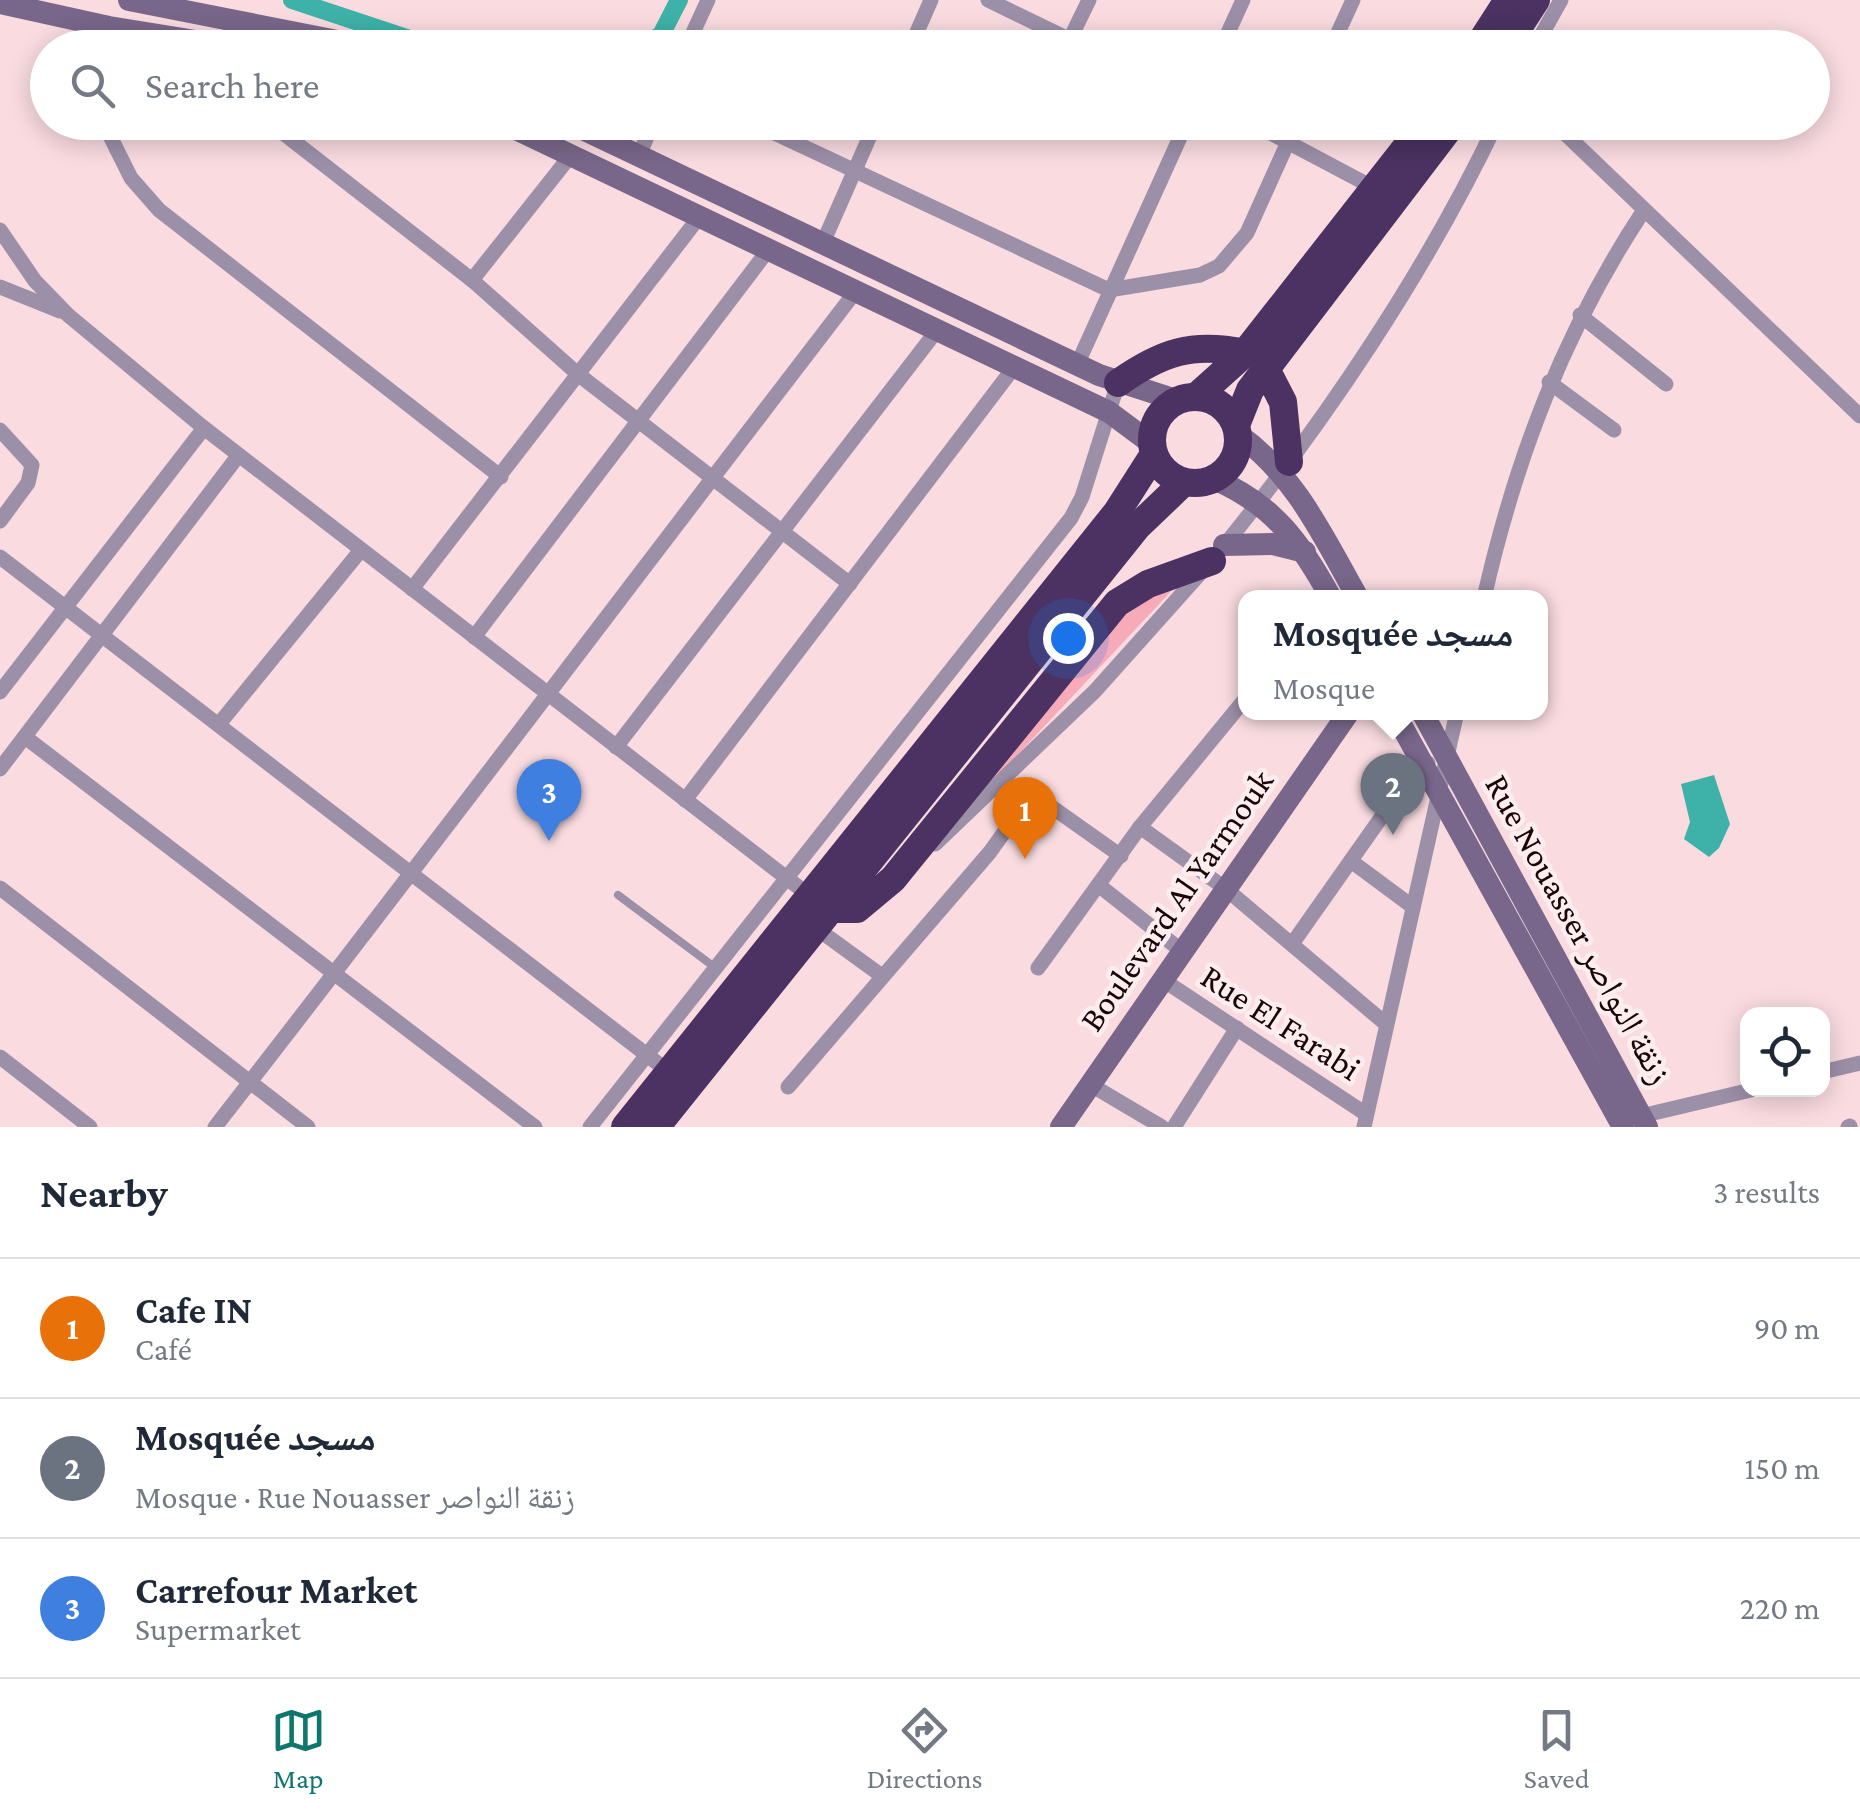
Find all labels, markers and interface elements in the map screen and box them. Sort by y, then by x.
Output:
search box [30,30,1830,140]
icon: search [65,58,120,113]
text: Search here [145,64,319,106]
popup [1238,590,1548,720]
text: Mosquée مسجد [1273,612,1513,654]
your location [1043,613,1094,664]
text: Mosque [1273,670,1375,706]
pin: 2 [1360,752,1426,835]
pin: 3 [516,758,582,841]
street label: Boulevard Al Yarmouk [1072,762,1281,1038]
street label: Rue Nouasser زنقة النواصر [1477,768,1680,1091]
pin: 1 [992,776,1058,859]
street label: Rue El Farabi [1194,956,1368,1088]
map controls [1740,1007,1830,1097]
button: locate [1740,1007,1830,1097]
text: Nearby [40,1169,168,1216]
text: 3 results [1713,1174,1820,1210]
text: Cafe IN [135,1289,252,1331]
text: 1 [67,1310,78,1346]
text: 90 m [1754,1310,1820,1346]
text: Café [135,1331,192,1367]
text: Mosquée مسجد [135,1416,376,1458]
text: 2 [64,1450,81,1486]
text: 150 m [1744,1450,1820,1486]
text: Mosque · Rue Nouasser زنقة النواصر [135,1479,575,1515]
text: Carrefour Market [135,1569,417,1611]
text: 3 [65,1590,80,1626]
text: 220 m [1740,1590,1820,1626]
text: Supermarket [135,1611,301,1647]
tab: Map [271,1703,326,1794]
tab: Directions [867,1703,983,1794]
tab: Saved [1524,1703,1589,1794]

